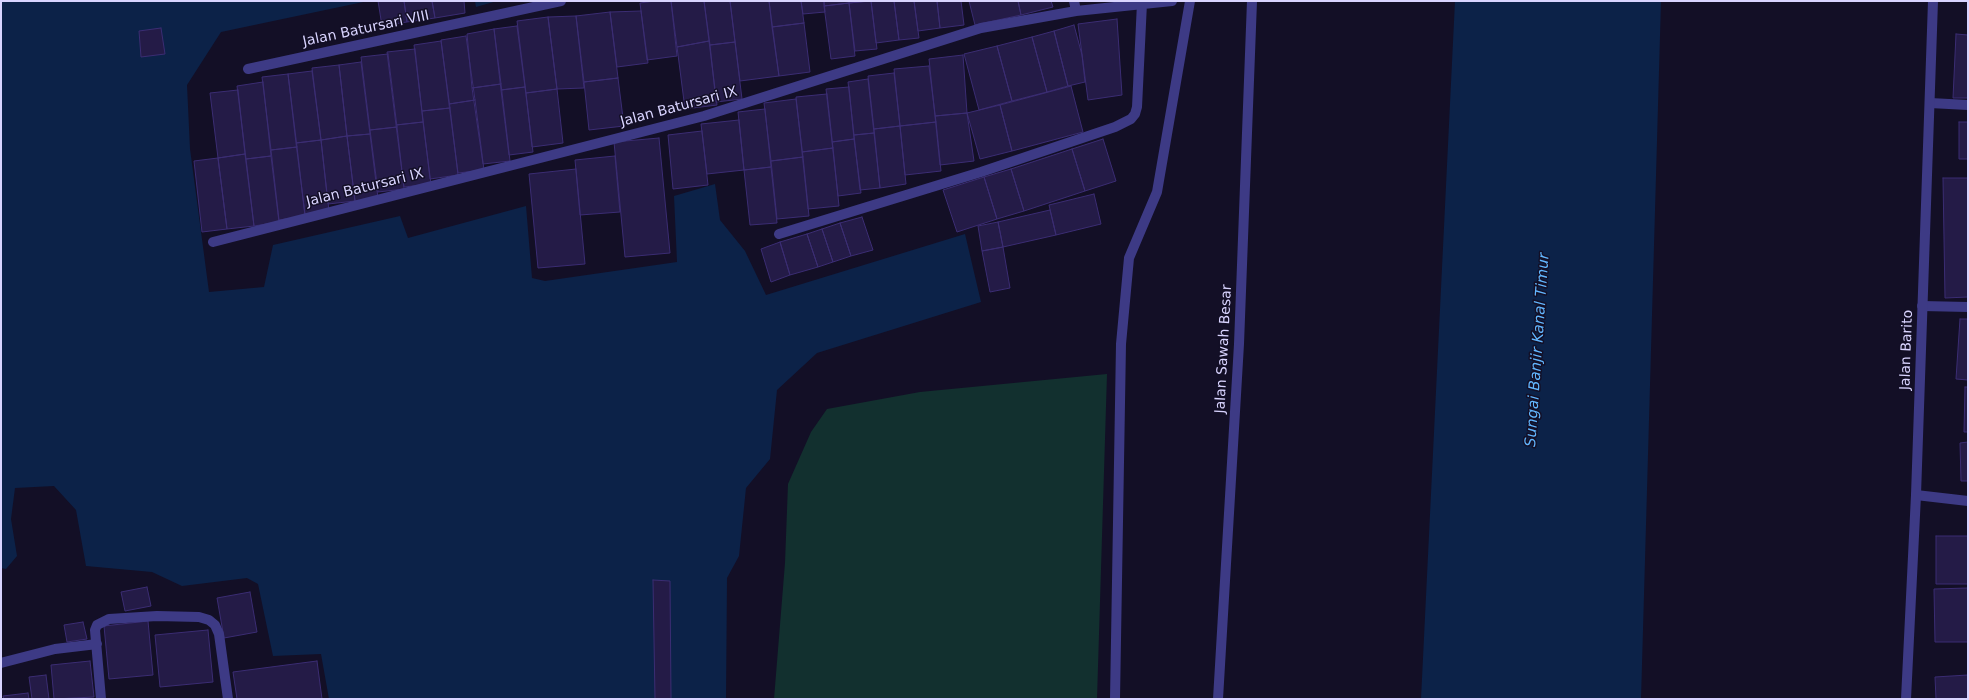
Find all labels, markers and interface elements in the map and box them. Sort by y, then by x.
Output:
street label: Jalan Batursari VIII [301,7,431,51]
street label: Jalan Batursari IX [619,83,739,131]
street label: Jalan Batursari IX [305,165,425,211]
water label: Sungai Banjir Kanal Timur [1522,253,1554,447]
street label: Jalan Sawah Besar [1212,284,1236,414]
street label: Jalan Barito [1897,310,1917,390]

